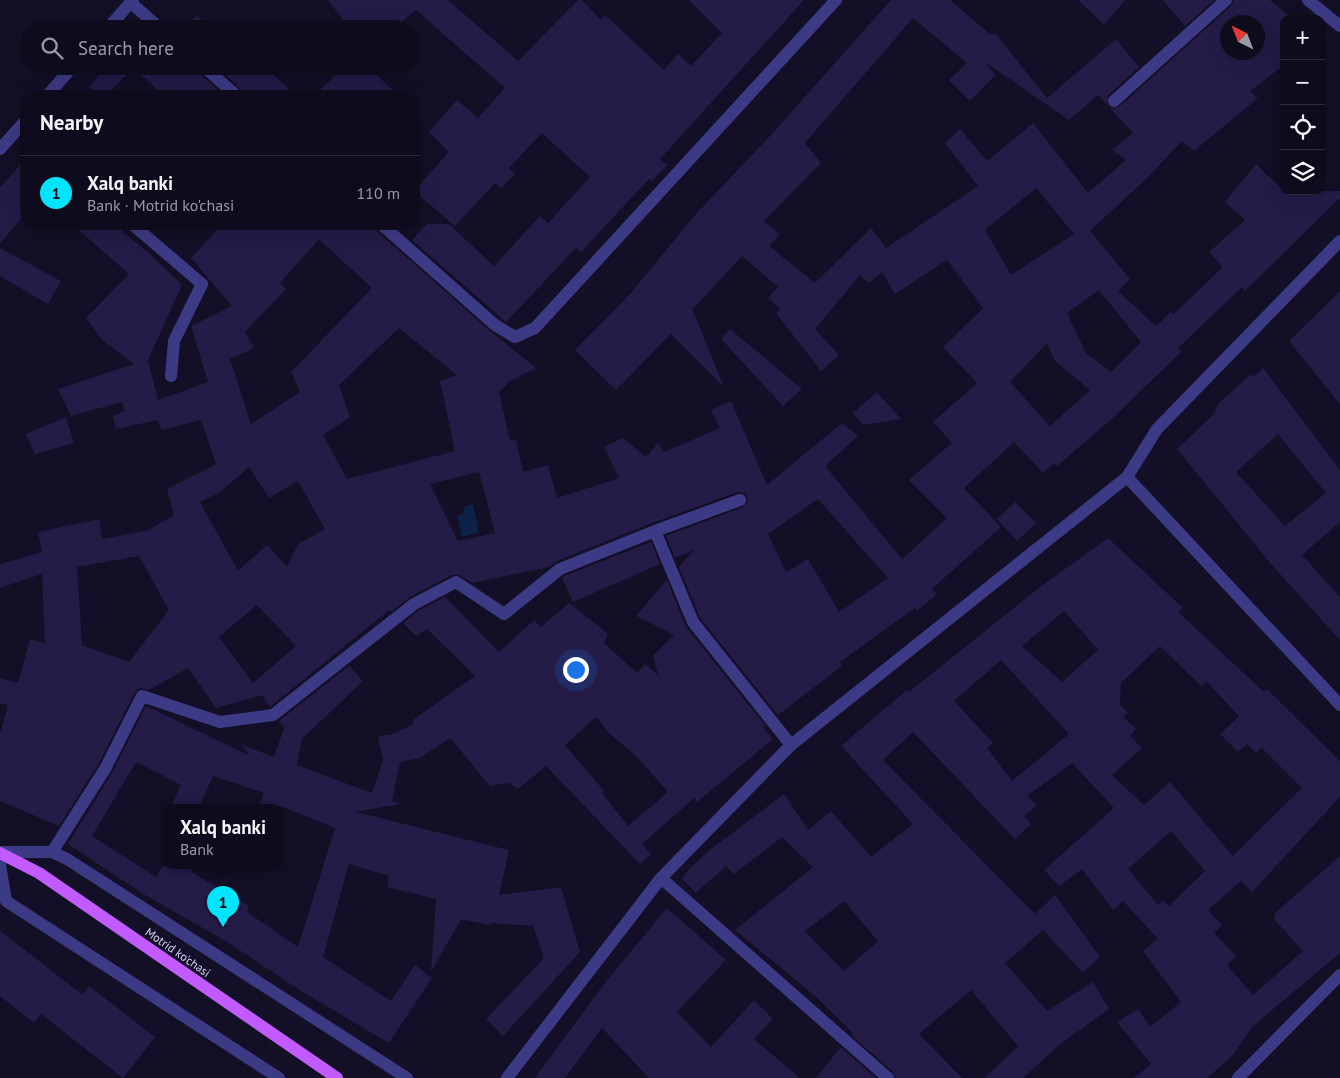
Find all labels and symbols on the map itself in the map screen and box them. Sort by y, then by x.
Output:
north arrow [1220,15,1265,60]
your location [563,657,589,683]
pin: 1 [207,886,239,927]
street label: Motrid ko'chasi [143,924,213,980]

